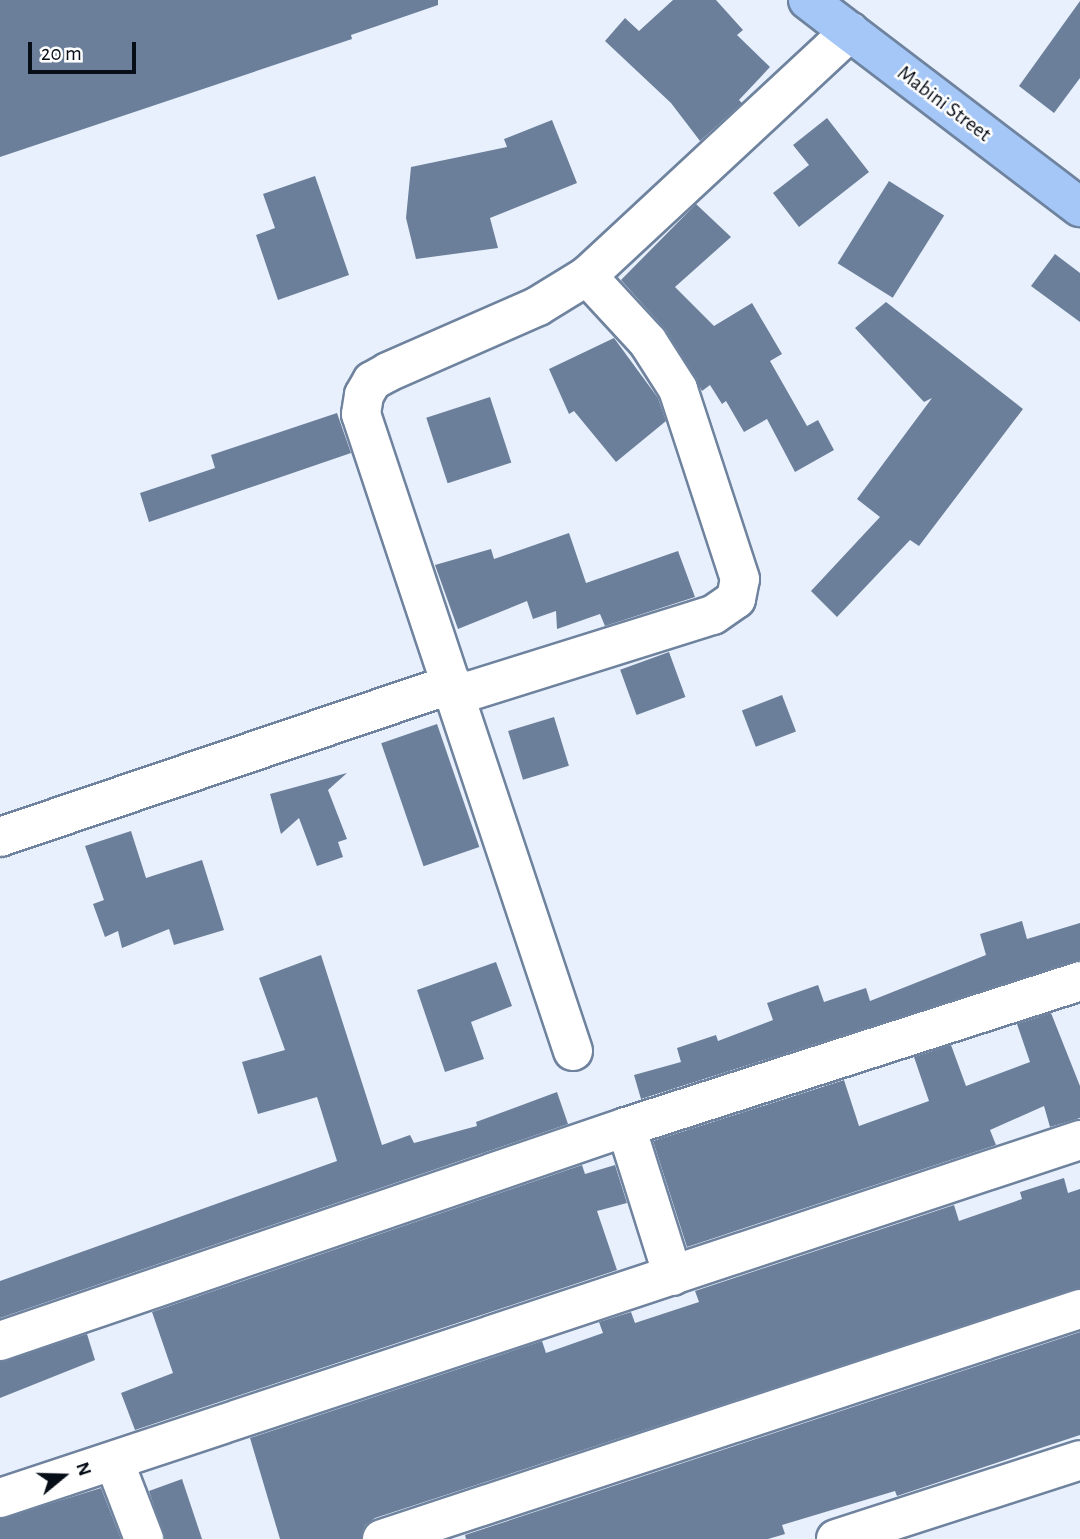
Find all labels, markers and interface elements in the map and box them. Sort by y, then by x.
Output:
scale bar [32,28,140,72]
text: 20 m [41,43,82,64]
street label: Mabini Street [892,61,996,147]
north arrow [28,1441,98,1511]
text: N [72,1460,94,1478]

